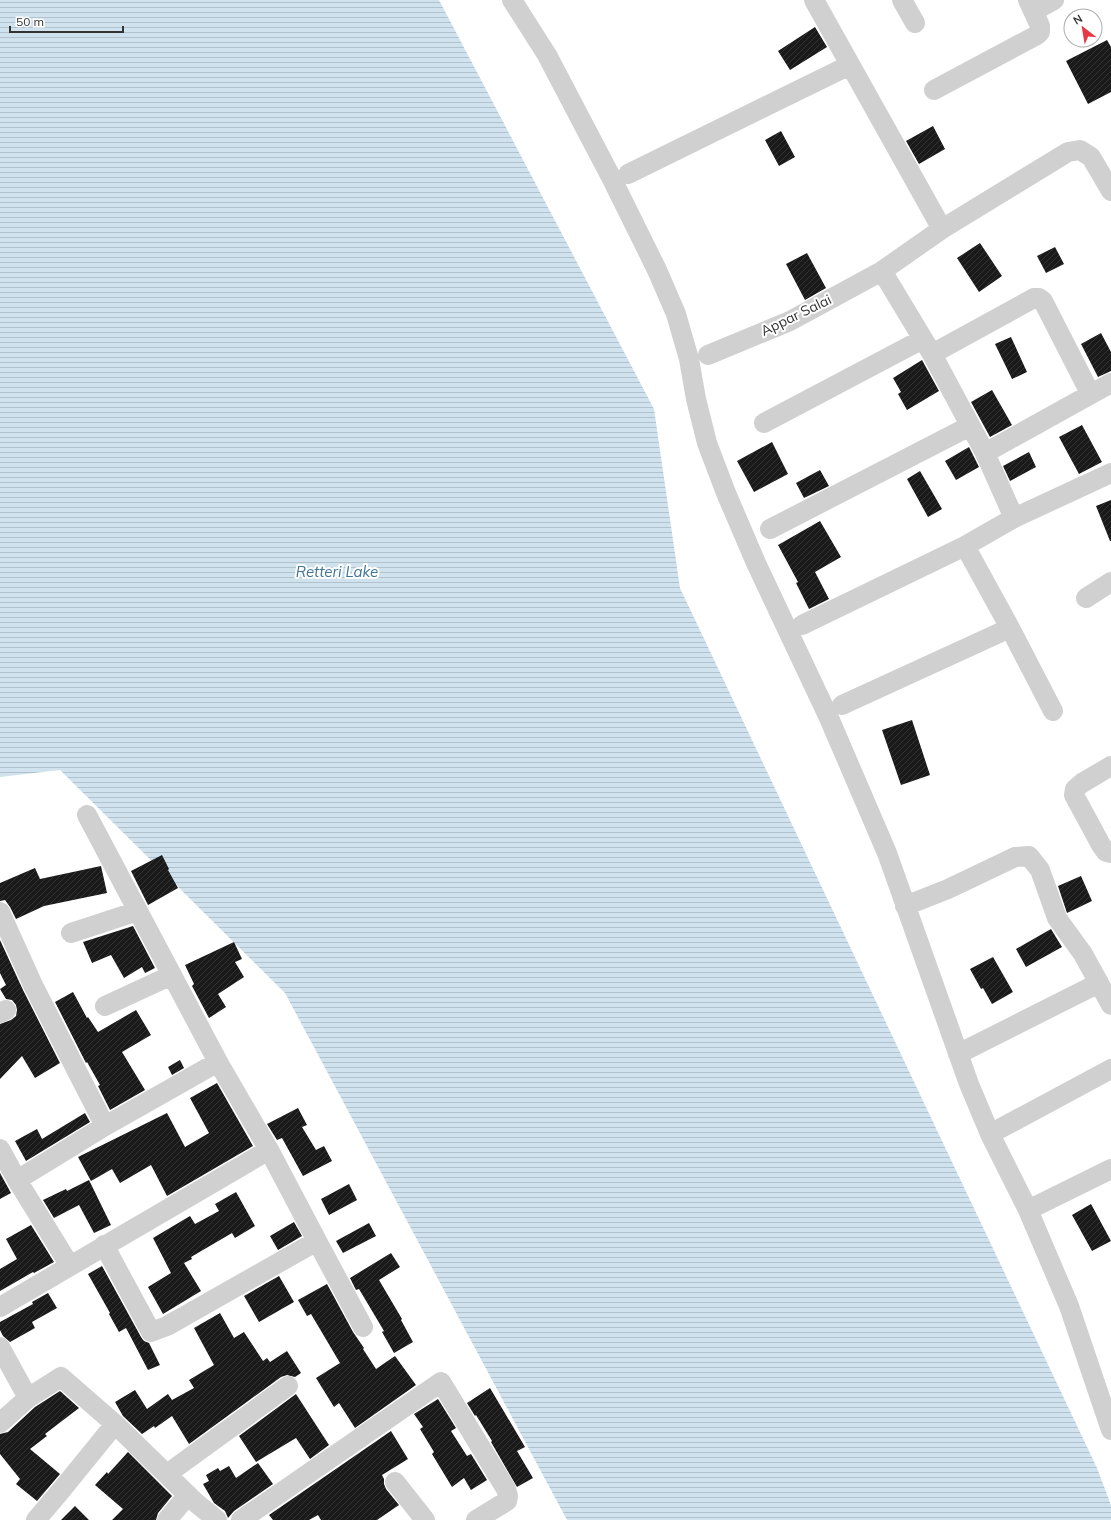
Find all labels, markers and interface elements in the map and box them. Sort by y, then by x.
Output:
scale bar [10,8,123,34]
north arrow [1063,8,1103,48]
text: N [1071,11,1085,28]
text: 50 m [16,14,44,29]
street label: Appar Salai [758,290,834,340]
water label: Retteri Lake [296,562,378,581]

